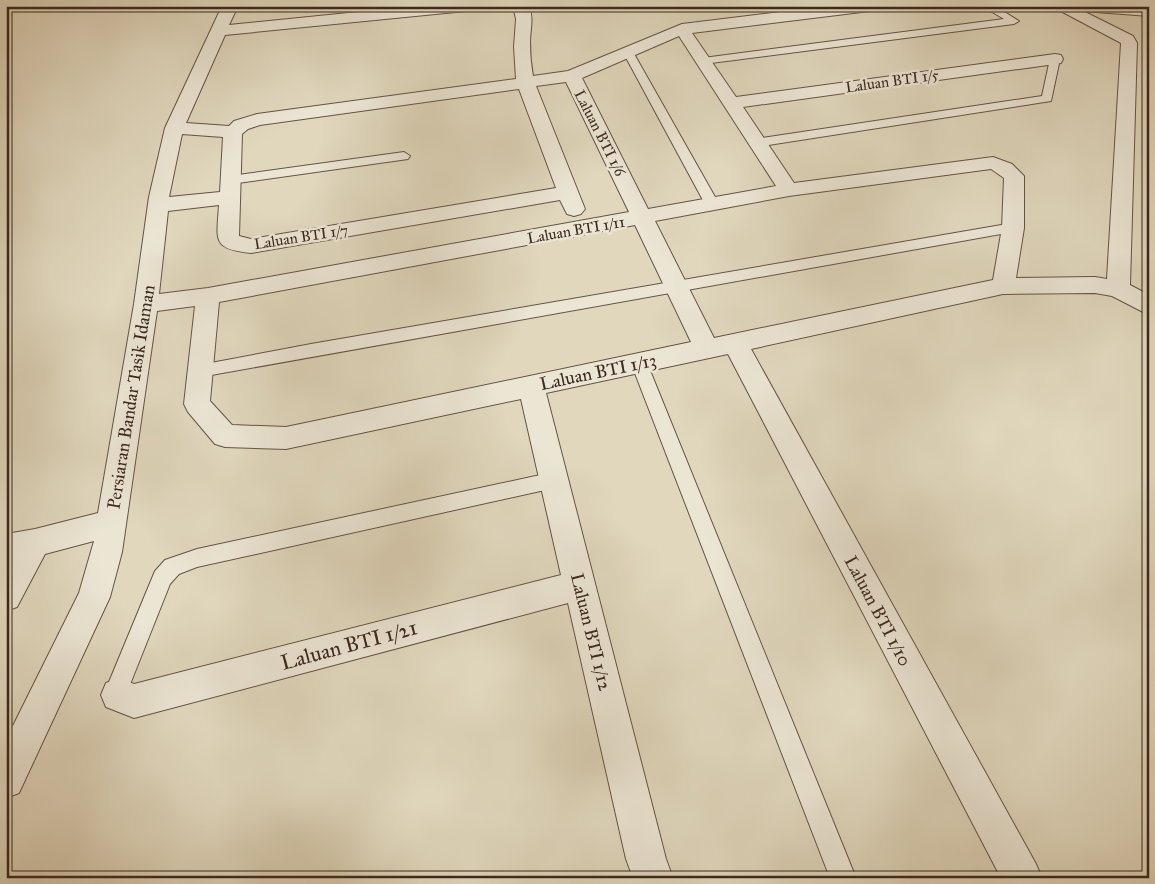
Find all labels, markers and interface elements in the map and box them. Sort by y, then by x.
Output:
street label: Laluan BTI 1/5 [844,66,940,96]
street label: Laluan BTI 1/6 [571,87,630,180]
street label: Laluan BTI 1/11 [526,213,626,247]
street label: Laluan BTI 1/7 [253,221,349,253]
street label: Persiaran Bandar Tasik Idaman [102,283,160,511]
street label: Laluan BTI 1/13 [538,349,658,395]
street label: Laluan BTI 1/10 [840,552,916,670]
street label: Laluan BTI 1/12 [566,571,616,693]
street label: Laluan BTI 1/21 [278,614,420,676]

